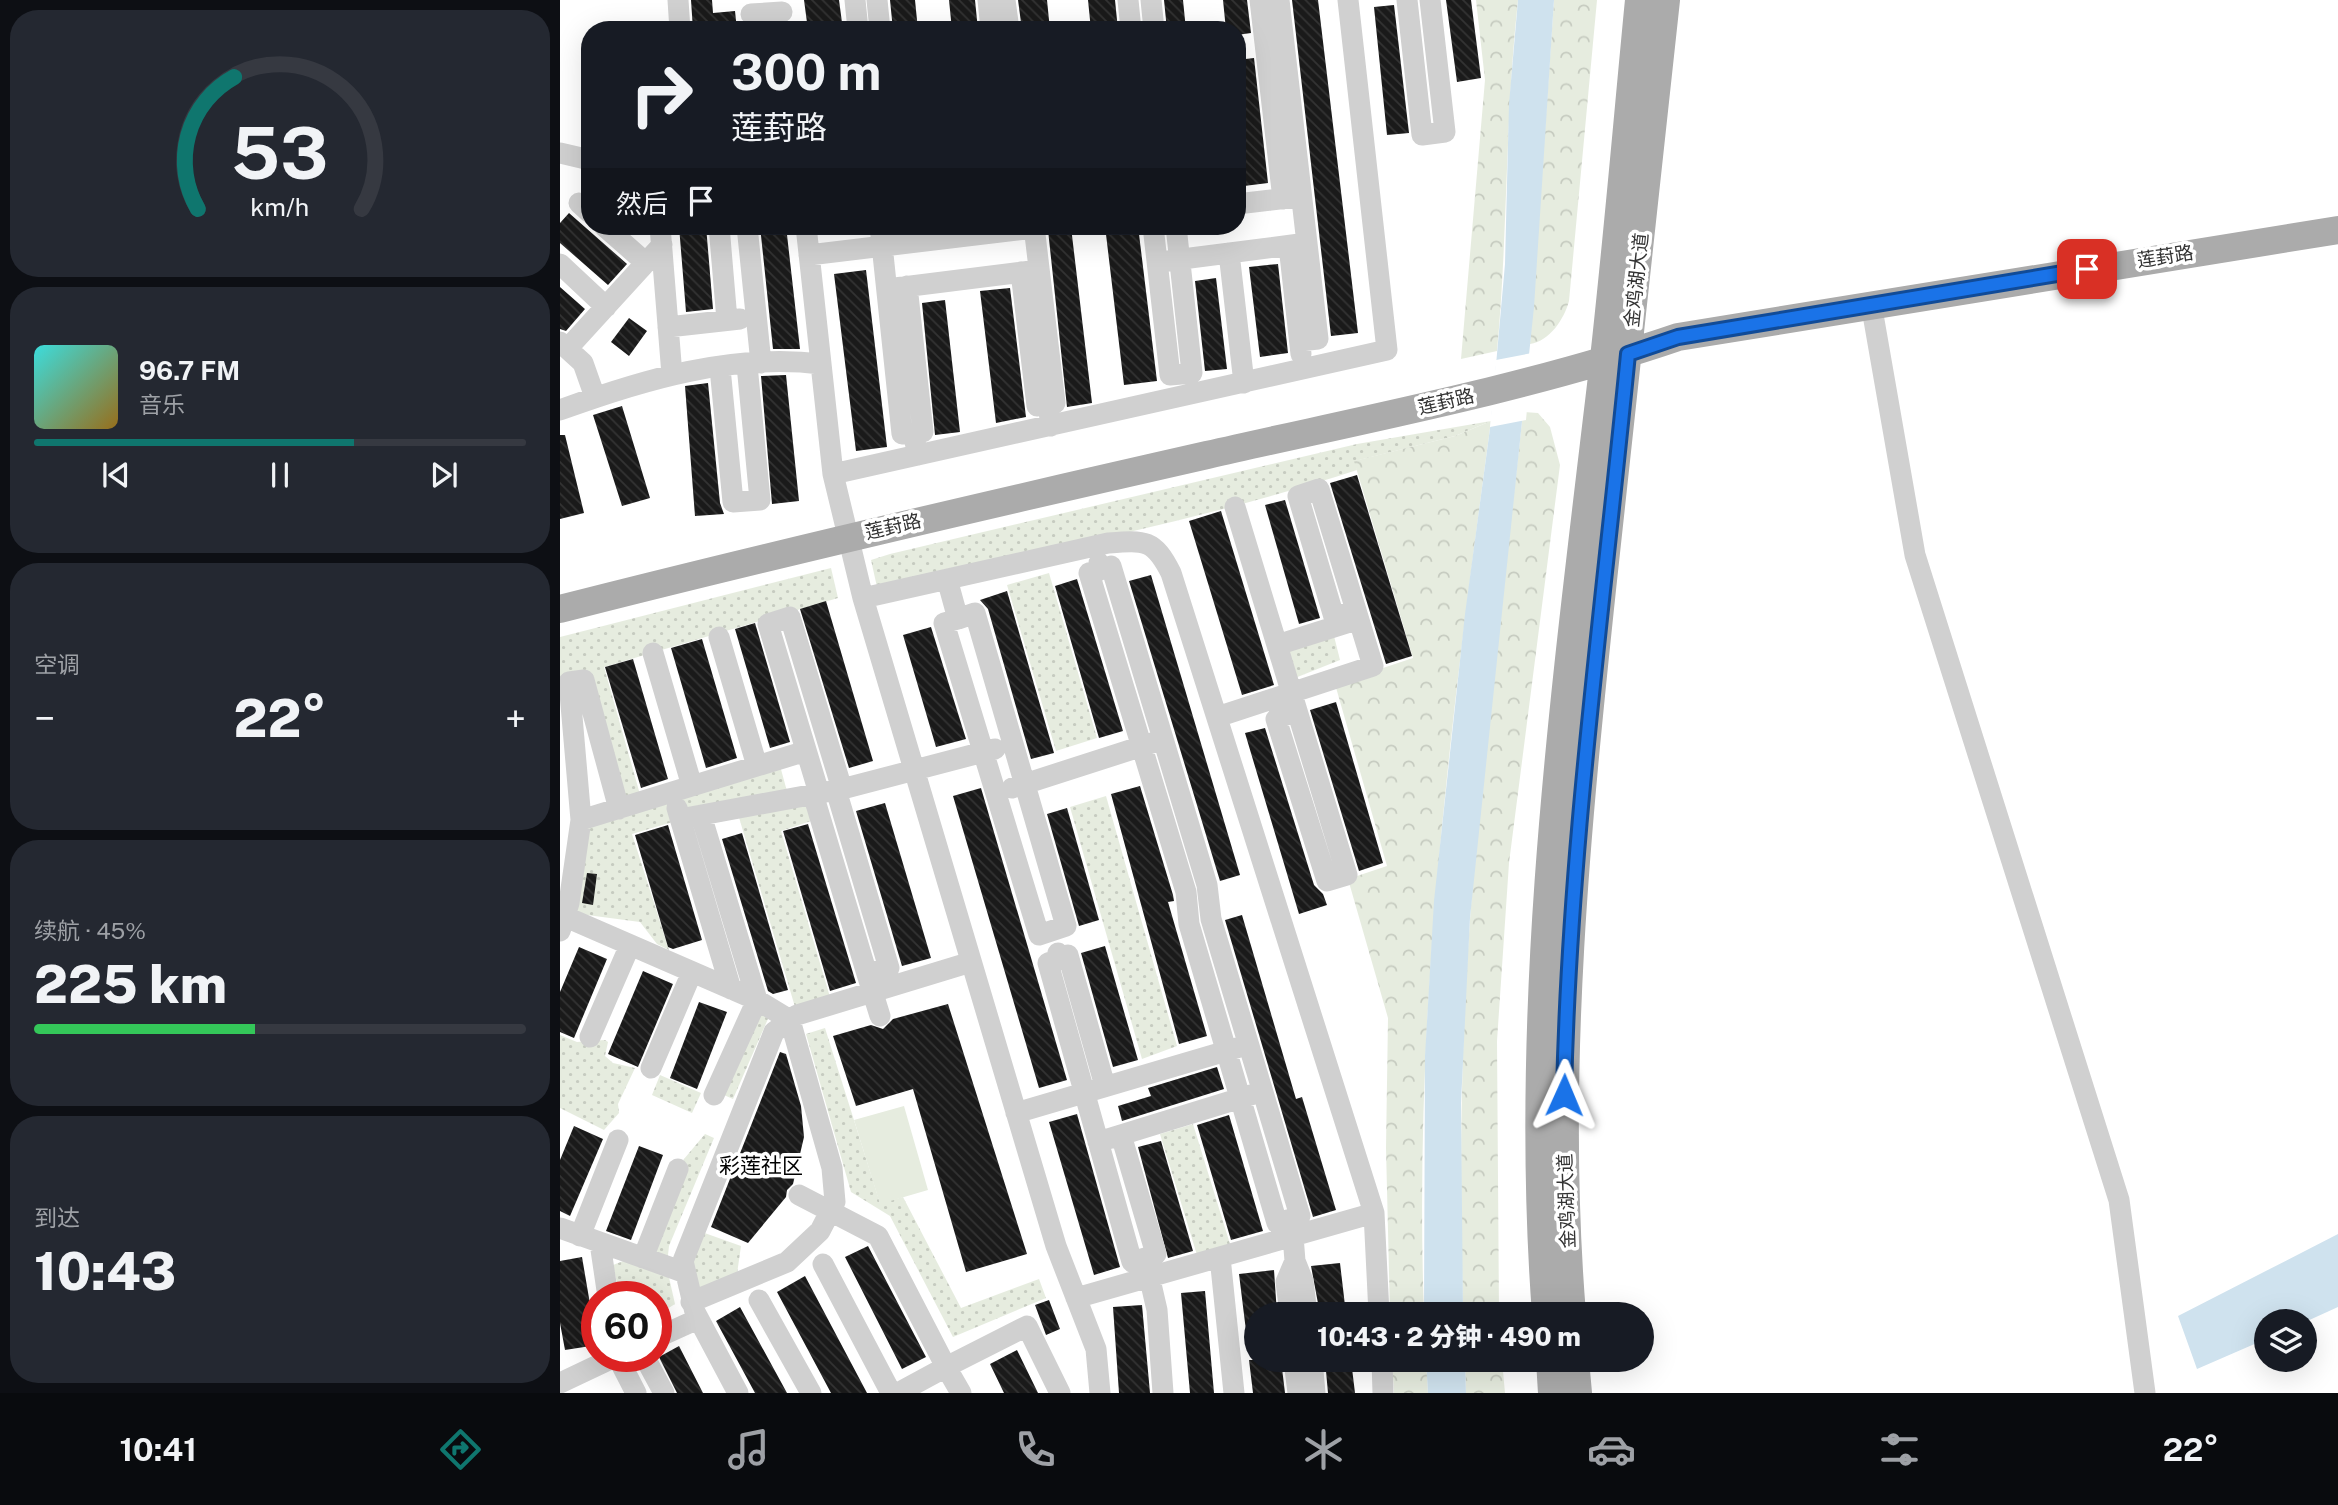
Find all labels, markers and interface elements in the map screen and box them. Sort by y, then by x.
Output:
text: 300 m [731,43,881,101]
icon: right [616,49,707,140]
text: 莲葑路 [731,109,827,146]
text: 53 [231,111,329,196]
icon: arrive [682,182,720,220]
text: 然后 [616,188,668,219]
text: km/h [251,192,309,222]
street label: 金鸡湖大道 [1620,232,1652,328]
pin [2057,239,2117,299]
street label: 莲葑路 [2135,241,2195,271]
icon: arrive [2068,250,2106,288]
text: 96.7 FM [139,355,240,386]
street label: 莲葑路 [1416,384,1476,418]
text: 音乐 [139,391,185,418]
icon: previous [97,456,135,494]
icon: pause [261,456,299,494]
icon: next [425,456,463,494]
street label: 莲葑路 [863,509,923,543]
text: 空调 [34,651,80,678]
text: 22° [234,688,326,749]
text: − [34,696,55,741]
text: + [505,696,526,741]
text: 续航 · 45% [34,917,146,944]
text: 225 km [34,954,227,1015]
position arrow [1527,1058,1601,1132]
district label: 彩莲社区 [719,1153,803,1178]
street label: 金鸡湖大道 [1553,1153,1579,1249]
text: 到达 [34,1204,80,1231]
text: 10:43 [34,1241,176,1302]
speed limit sign: 60 [581,1281,672,1372]
map controls [2254,1309,2317,1372]
button: layers [2254,1309,2317,1372]
text: 10:43 · 2 分钟 · 490 m [1317,1321,1581,1352]
icon: directions [436,1425,485,1474]
icon: music [724,1425,773,1474]
icon: phone [1011,1425,1060,1474]
icon: climate [1299,1425,1348,1474]
icon: car [1587,1425,1636,1474]
icon: filters [1875,1425,1924,1474]
text: 10:41 [119,1431,197,1468]
text: 22° [2163,1431,2219,1468]

